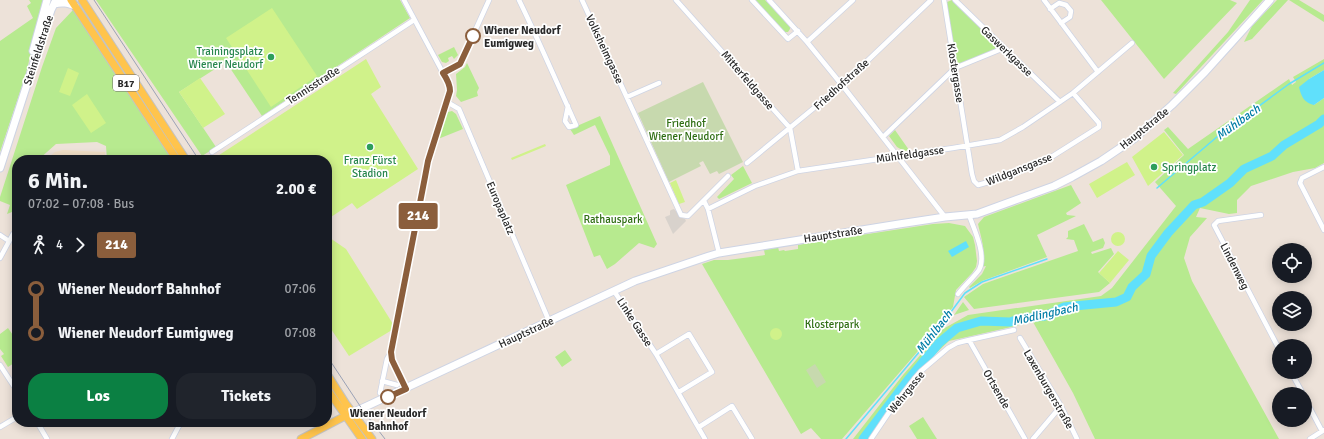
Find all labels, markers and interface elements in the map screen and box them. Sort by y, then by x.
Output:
street label: Steinfeldstraße [21,13,56,87]
street label: Volksheimgasse [583,13,626,86]
place label: Wiener Neudorf Eumigweg [484,24,562,50]
street label: Gaswerkgasse [978,24,1035,79]
marker: Wiener Neudorf Eumigweg [465,28,481,44]
street label: Klostergasse [944,42,967,104]
place label: Trainingsplatz Wiener Neudorf [189,45,264,71]
street label: Mitterfeldgasse [718,48,777,112]
marker: Trainingsplatz Wiener Neudorf [266,52,276,62]
street label: Friedhofstraße [811,56,872,113]
street label: Tennisstraße [284,64,342,107]
road number: B17 [113,75,139,91]
water label: Mühlbach [1213,101,1264,143]
street label: Hauptstraße [1117,105,1171,152]
park label: Friedhof Wiener Neudorf [649,117,725,143]
marker: Franz Fürst Stadion [365,142,375,152]
street label: Mühlfeldgasse [875,143,945,166]
street label: Wildgansgasse [984,150,1054,189]
place label: Franz Fürst Stadion [344,154,396,180]
place label: Springplatz [1162,161,1217,174]
marker: Springplatz [1149,162,1159,172]
text: 6 Min. [28,167,88,194]
text: 2.00 € [276,180,316,198]
street label: Europaplatz [484,180,518,237]
text: 07:02 – 07:08 · Bus [28,196,134,212]
line badge: 214 [395,203,441,229]
text: 214 [407,207,429,224]
park label: Rathauspark [583,213,643,226]
street label: Hauptstraße [803,223,863,246]
icon: walk [28,234,50,256]
icon: forward [69,234,91,256]
text: 214 [105,236,128,253]
text: 4 [56,237,63,253]
street label: Lindenweg [1217,241,1252,292]
map controls [1272,243,1312,427]
button: locate [1272,243,1312,283]
text: Wiener Neudorf Bahnhof [58,280,220,298]
text: 07:06 [284,281,316,297]
button: layers [1272,291,1312,331]
street label: Linke Gasse [614,295,655,349]
water label: Mödlingbach [1011,300,1080,329]
water label: Mühlbach [913,307,956,357]
street label: Hauptstraße [497,314,556,351]
park label: Klosterpark [805,318,860,331]
text: Wiener Neudorf Eumigweg [58,324,234,342]
text: 07:08 [284,325,316,341]
button: + [1272,339,1312,379]
street label: Laxenburgerstraße [1021,347,1077,431]
street label: Ortsende [980,367,1013,411]
street label: Wehrgasse [885,368,927,416]
button: Los [28,373,168,419]
button: Tickets [176,373,316,419]
button: − [1272,387,1312,427]
marker: Wiener Neudorf Bahnhof [380,389,396,405]
place label: Wiener Neudorf Bahnhof [350,407,427,433]

